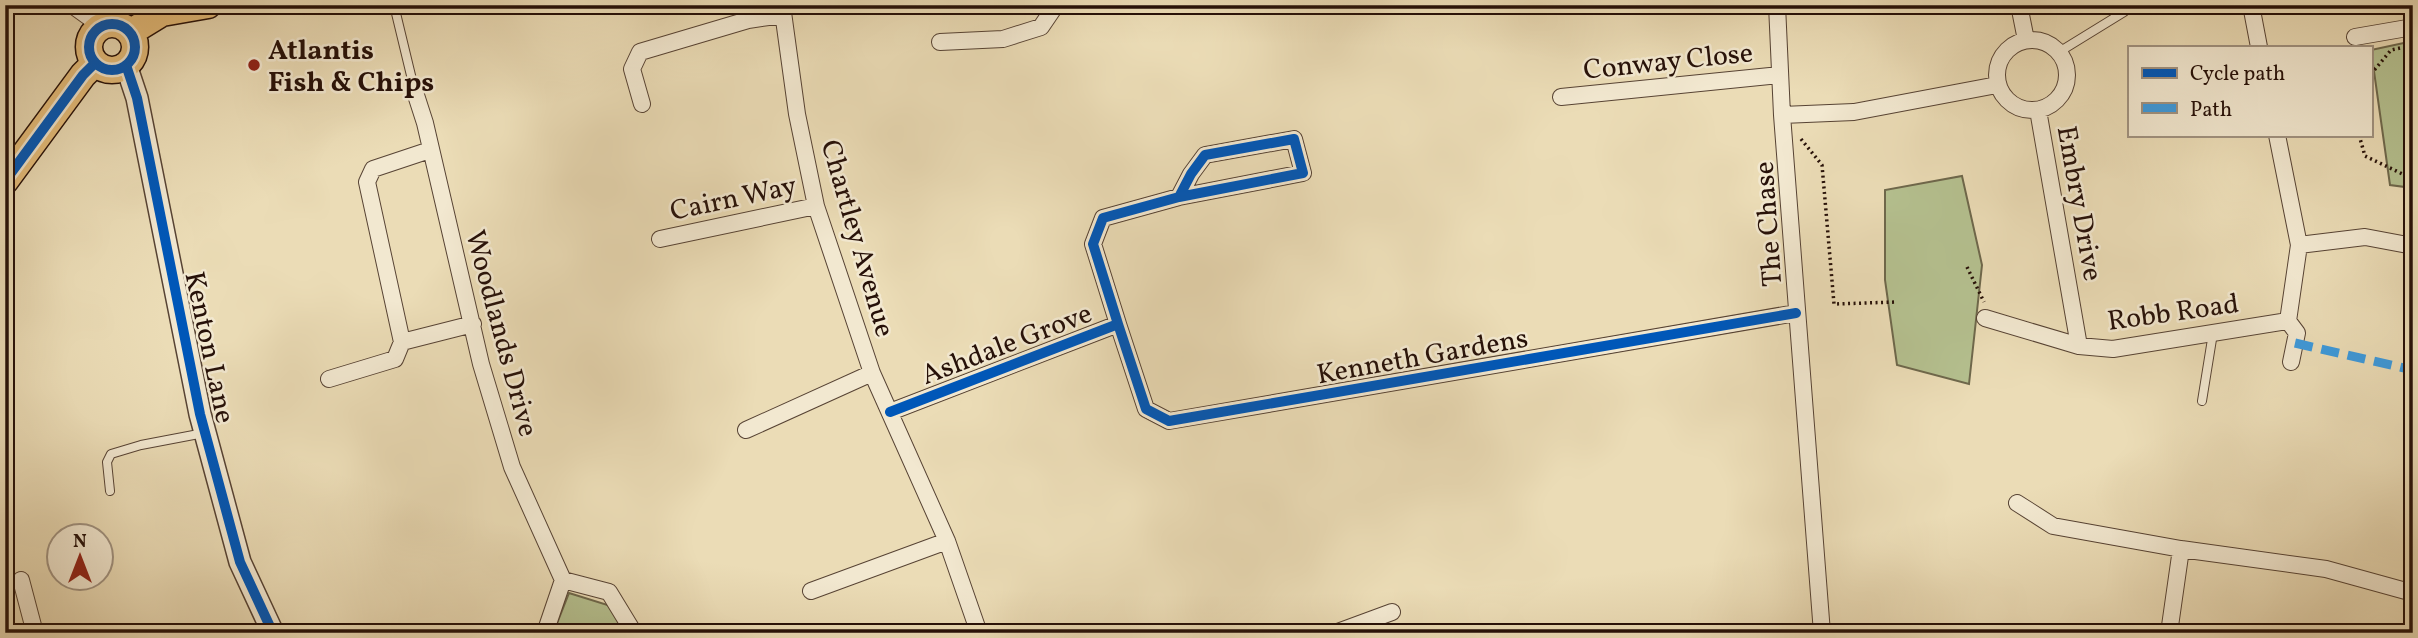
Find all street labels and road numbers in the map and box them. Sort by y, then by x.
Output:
street label: Conway Close [1582,34,1755,91]
street label: Embry Drive [2046,123,2111,284]
street label: Chartley Avenue [810,136,903,342]
street label: The Chase [1746,160,1793,288]
street label: Cairn Way [667,167,800,232]
street label: Woodlands Drive [454,226,547,441]
street label: Kenton Lane [173,268,244,427]
street label: Robb Road [2105,285,2242,342]
street label: Ashdale Grove [916,295,1098,396]
street label: Kenneth Gardens [1314,320,1531,395]

